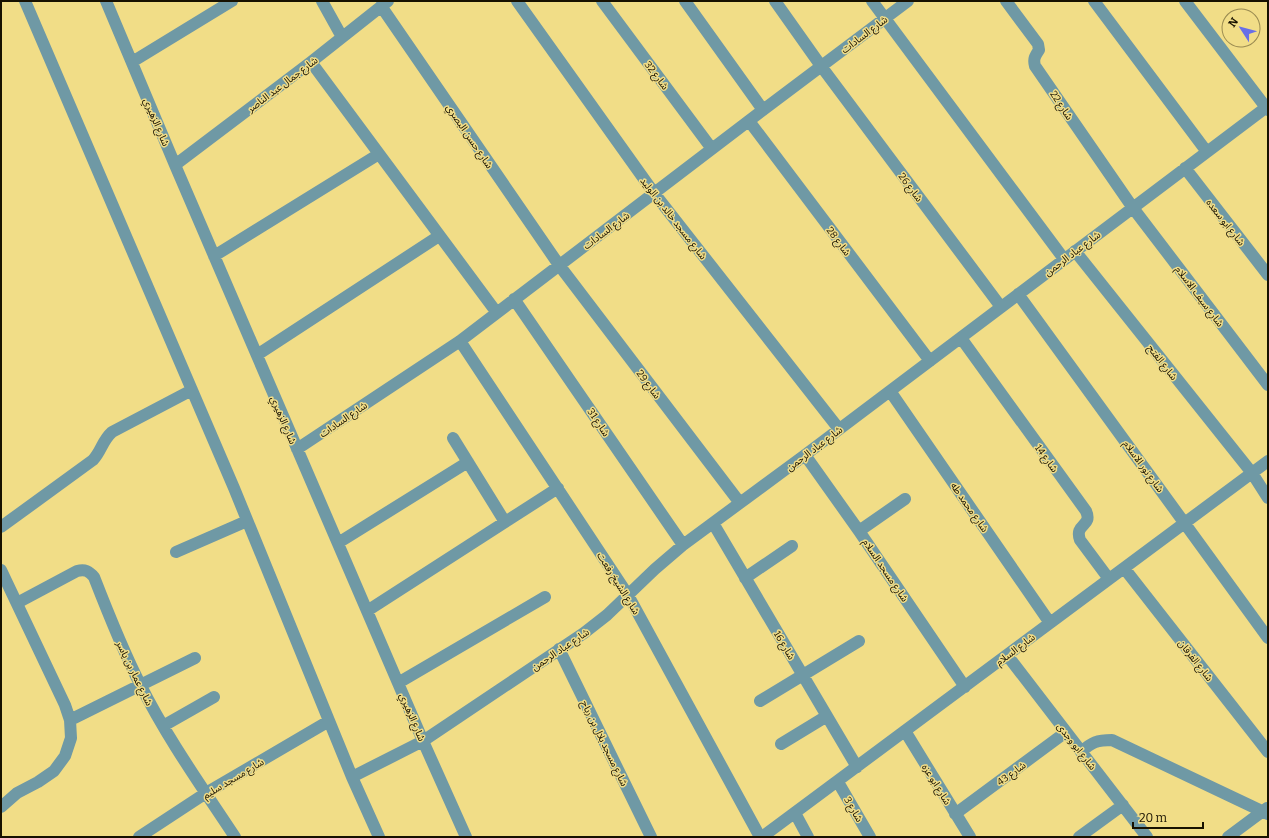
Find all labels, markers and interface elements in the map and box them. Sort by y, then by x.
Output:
north arrow [1221,8,1261,48]
street label: شارع السادات [839,13,891,57]
text: N [1226,15,1241,30]
street label: شارع جمال عبد الناصر [244,54,321,117]
street label: شارع 32 [641,59,671,93]
street label: شارع 22 [1046,89,1075,123]
street label: شارع الزهيري [139,97,172,149]
street label: شارع حسن البصري [442,102,495,172]
street label: شارع 26 [895,171,925,205]
street label: شارع مسجد خالد بن الوليد [637,175,709,263]
street label: شارع ابو سعده [1203,197,1247,249]
street label: شارع السادات [581,209,633,253]
street label: شارع 28 [823,225,853,259]
street label: شارع عباد الرحمن [1042,229,1104,280]
street label: شارع سيف الاسلام [1171,264,1226,331]
street label: شارع الفتح [1144,343,1180,383]
street label: شارع 29 [633,368,663,402]
street label: شارع الزهيري [266,395,299,447]
street label: شارع السادات [317,399,370,441]
street label: شارع 31 [584,406,612,440]
street label: شارع عباد الرحمن [784,424,846,475]
street label: شارع نور الاسلام [1119,438,1166,496]
street label: شارع 14 [1031,442,1060,476]
street label: شارع محمد طه [947,480,991,535]
street label: شارع مسجد السلام [858,537,911,606]
street label: شارع الشيخ رفعت [593,550,642,618]
street label: شارع عباد الرحمن [529,626,592,674]
street label: شارع 16 [770,629,797,663]
street label: شارع السلام [994,631,1039,670]
street label: شارع الفرقان [1175,637,1215,684]
street label: شارع عمار بن ياسر [112,638,155,708]
street label: شارع الزهيري [395,692,428,744]
street label: شارع مسجد بلال بن رباح [577,699,630,789]
street label: شارع ابو وجدى [1053,721,1098,773]
street label: شارع مسجد سليم [201,756,267,803]
street label: شارع 43 [995,759,1029,789]
street label: شارع ابو عزه [918,762,953,808]
street label: شارع 3 [840,795,865,825]
scale bar [1133,804,1203,830]
text: 20 m [1139,811,1168,825]

